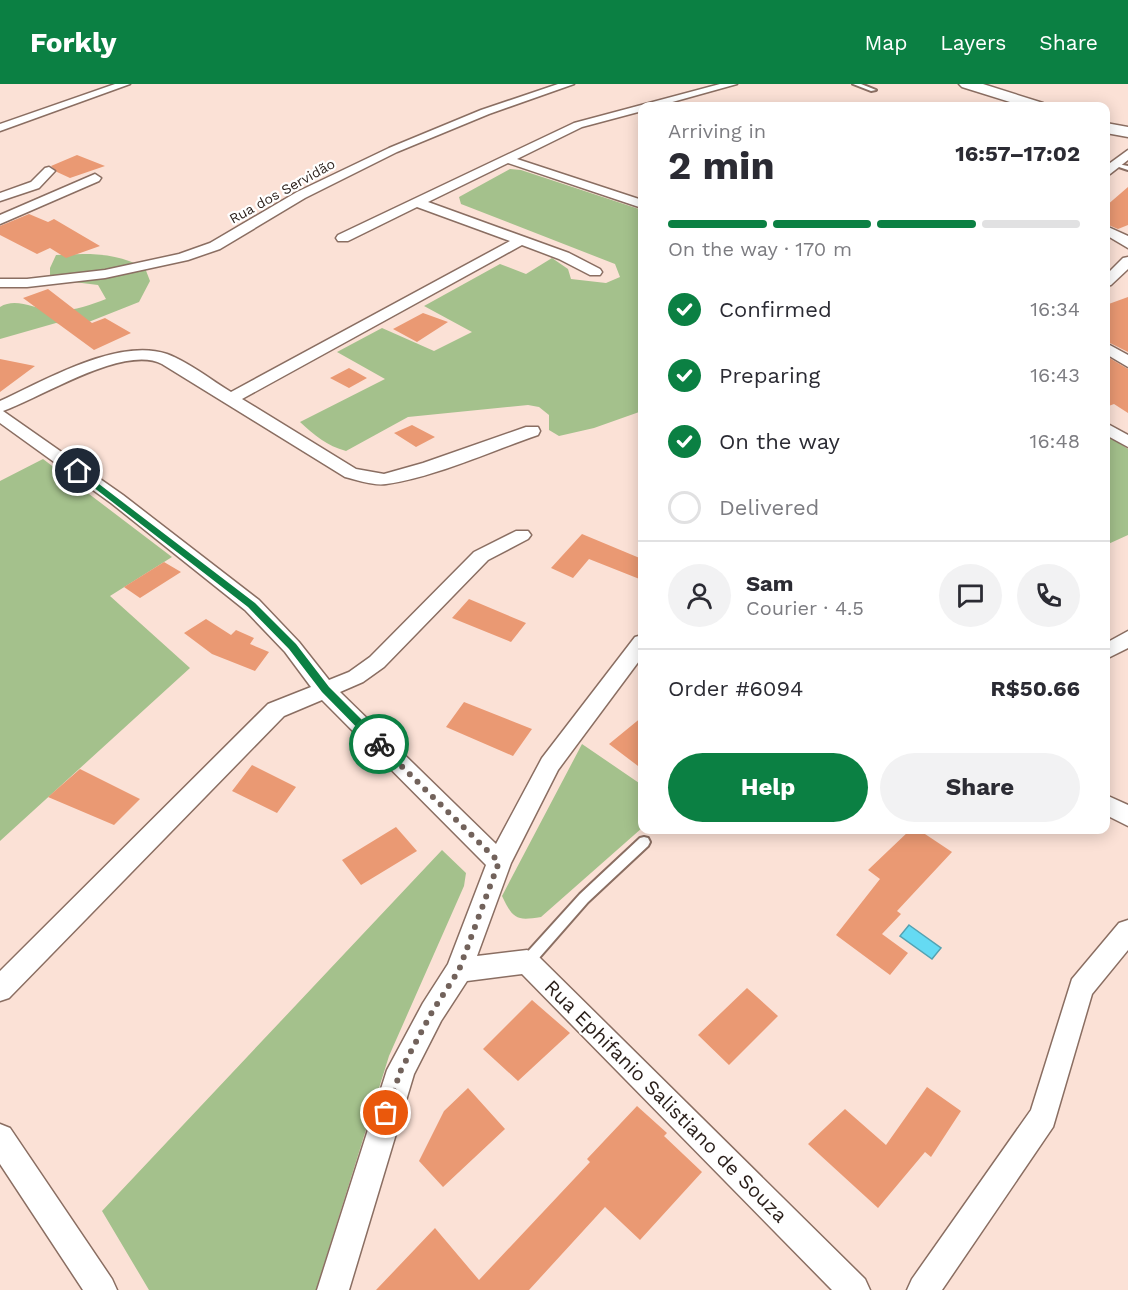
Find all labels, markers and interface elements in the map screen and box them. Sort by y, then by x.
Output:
text: Forkly [30,26,116,59]
text: Map [864,30,907,55]
text: Layers [940,30,1006,55]
text: Share [1039,30,1098,55]
text: Arriving in [668,119,766,143]
text: 16:57–17:02 [955,141,1080,166]
text: 2 min [668,143,775,188]
street label: Rua dos Servidão [226,155,338,227]
text: On the way · 170 m [668,237,852,261]
icon: check [668,293,701,326]
text: Confirmed [719,297,832,322]
text: 16:34 [1030,297,1080,321]
icon: check [668,359,701,392]
text: Preparing [719,363,820,388]
text: 16:43 [1030,363,1080,387]
icon: check [668,425,701,458]
text: On the way [719,429,840,454]
text: 16:48 [1030,429,1080,453]
pin [52,445,103,496]
icon: home [61,454,94,487]
text: Delivered [719,495,819,520]
button: person [668,564,731,627]
button: chat [939,564,1002,627]
button: phone [1017,564,1080,627]
text: Sam [746,571,794,596]
text: Courier · 4.5 [746,596,864,620]
text: Order #6094 [668,676,804,701]
text: R$50.66 [991,676,1080,701]
courier [349,714,409,774]
icon: bike [363,728,396,761]
button: Help [668,753,868,822]
button: Share [880,753,1080,822]
street label: Rua Ephifanio Salistiano de Souza [540,975,792,1227]
pin [360,1087,411,1138]
icon: bag [369,1096,402,1129]

